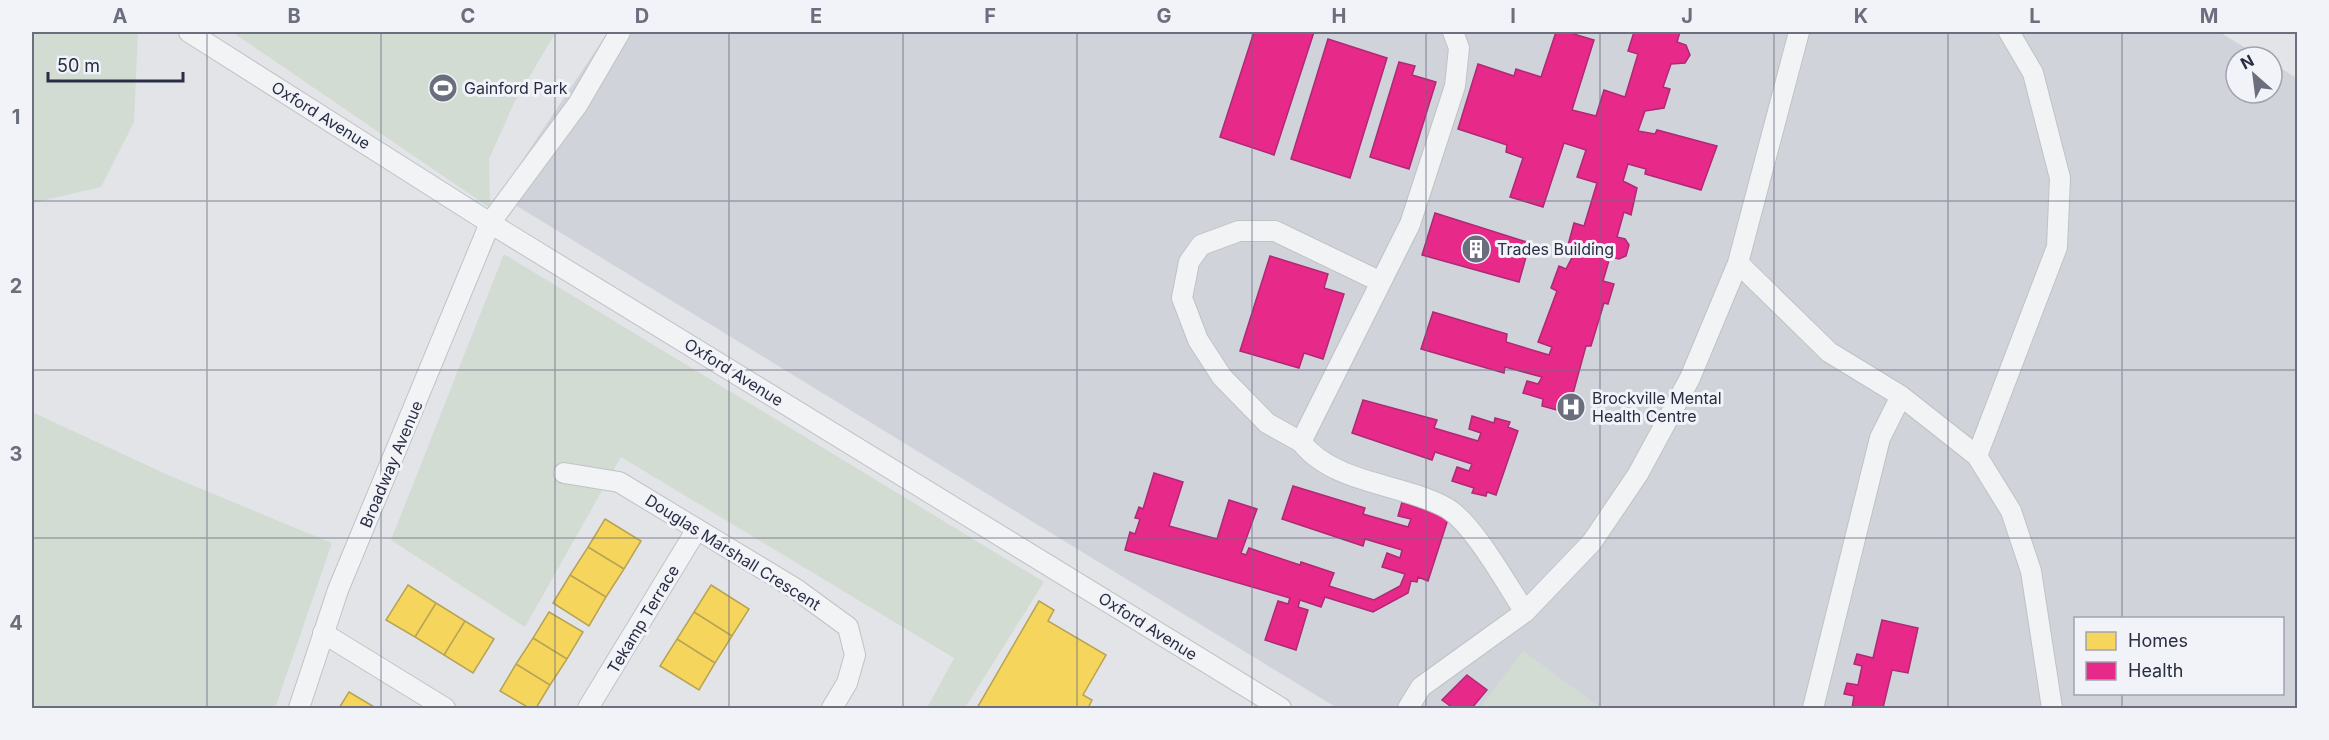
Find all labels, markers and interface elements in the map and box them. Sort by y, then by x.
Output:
text: A [113,4,128,28]
text: B [287,4,301,28]
text: C [461,4,475,28]
text: D [635,4,649,28]
text: E [810,4,822,28]
text: F [984,4,996,28]
text: G [1156,4,1172,28]
text: H [1332,4,1346,28]
text: I [1510,4,1516,28]
text: J [1681,4,1693,28]
text: K [1854,4,1868,28]
text: L [2029,4,2041,28]
text: M [2200,4,2218,28]
scale bar [48,45,183,83]
north arrow [2224,45,2284,105]
text: N [2237,50,2257,73]
text: 50 m [57,55,100,76]
sports icon: Gainford Park [427,72,459,104]
street label: Oxford Avenue [268,77,374,153]
place label: Gainford Park [464,78,568,98]
text: 1 [12,105,20,129]
building icon: Trades Building [1460,233,1492,265]
place label: Trades Building [1497,239,1614,259]
text: 2 [10,274,22,298]
street label: Oxford Avenue [681,334,787,410]
place label: Brockville Mental Health Centre [1592,388,1722,426]
hospital icon: Brockville Mental Health Centre [1555,391,1587,423]
street label: Broadway Avenue [355,397,427,531]
text: 3 [10,442,22,466]
street label: Douglas Marshall Crescent [642,490,824,614]
street label: Tekamp Terrace [603,561,683,677]
street label: Oxford Avenue [1095,588,1201,664]
text: 4 [9,611,23,635]
legend [2074,617,2284,695]
text: Homes [2128,630,2188,651]
text: Health [2128,660,2183,681]

